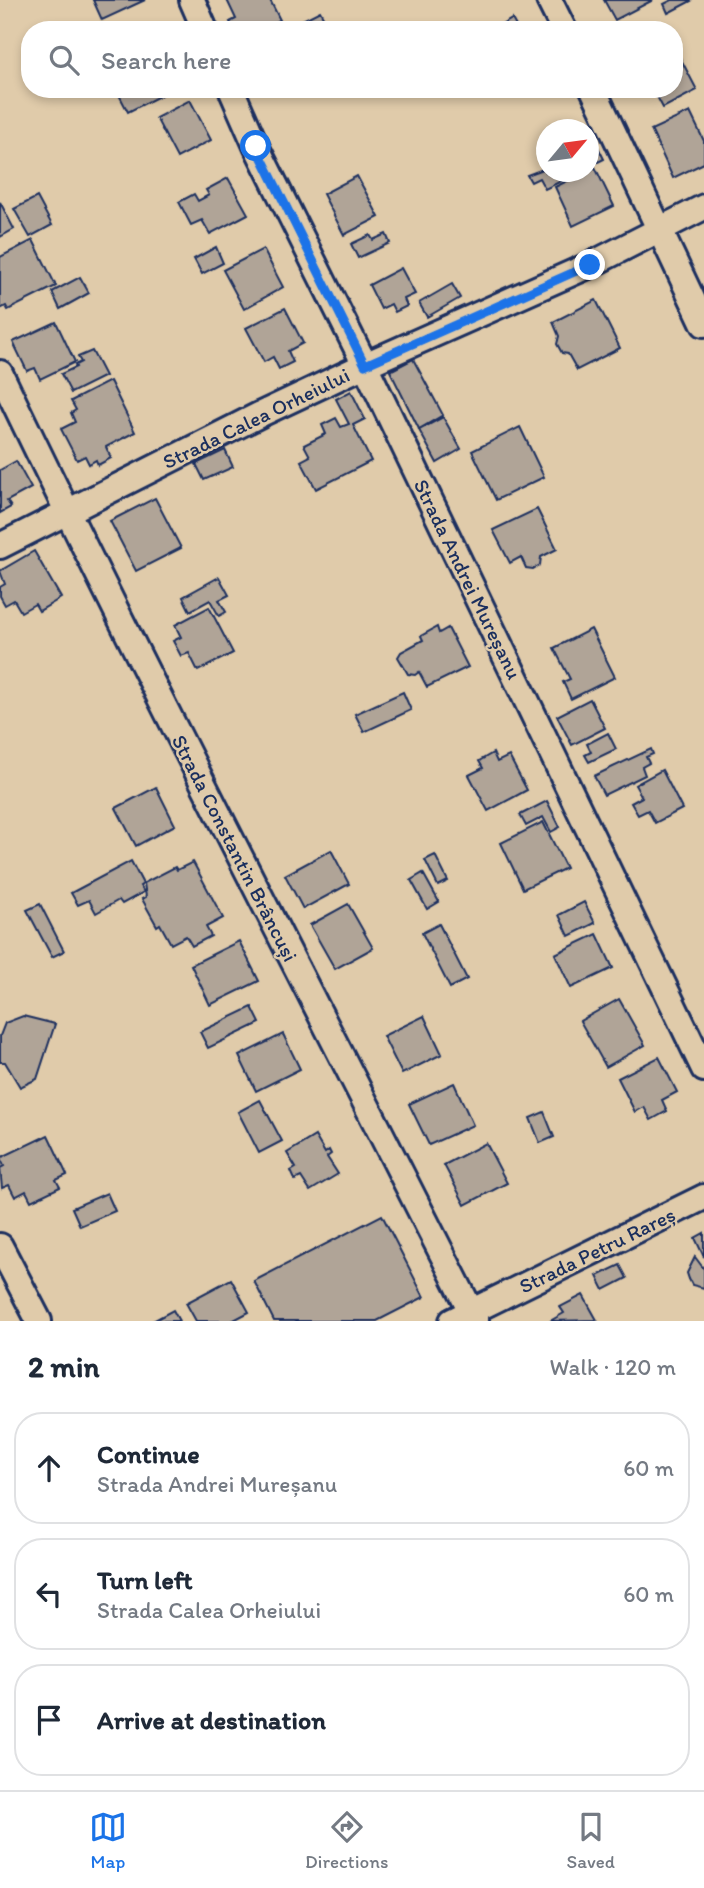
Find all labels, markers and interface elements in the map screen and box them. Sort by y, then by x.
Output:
search box [21,21,683,98]
icon: search [45,41,83,79]
text: Search here [101,44,231,76]
north arrow [536,119,599,182]
route start [240,130,271,161]
route end [574,249,605,280]
street label: Strada Calea Orheiului [159,362,353,474]
street label: Strada Andrei Mureșanu [409,475,527,683]
street label: Strada Constantin Brâncuși [167,730,303,966]
street label: Strada Petru Rareș [515,1201,679,1299]
text: 2 min [28,1348,99,1385]
text: Walk · 120 m [550,1353,676,1381]
text: Continue [97,1438,200,1470]
icon: ahead [30,1449,68,1487]
text: 60 m [623,1454,674,1482]
text: Strada Andrei Mureșanu [97,1470,337,1498]
text: Turn left [97,1564,193,1596]
icon: left [30,1575,68,1613]
text: 60 m [623,1580,674,1608]
text: Strada Calea Orheiului [97,1596,321,1624]
icon: arrive [30,1701,68,1739]
text: Arrive at destination [97,1704,326,1736]
tab: Map [89,1808,127,1873]
tab: Directions [305,1808,389,1873]
tab: Saved [567,1808,615,1873]

